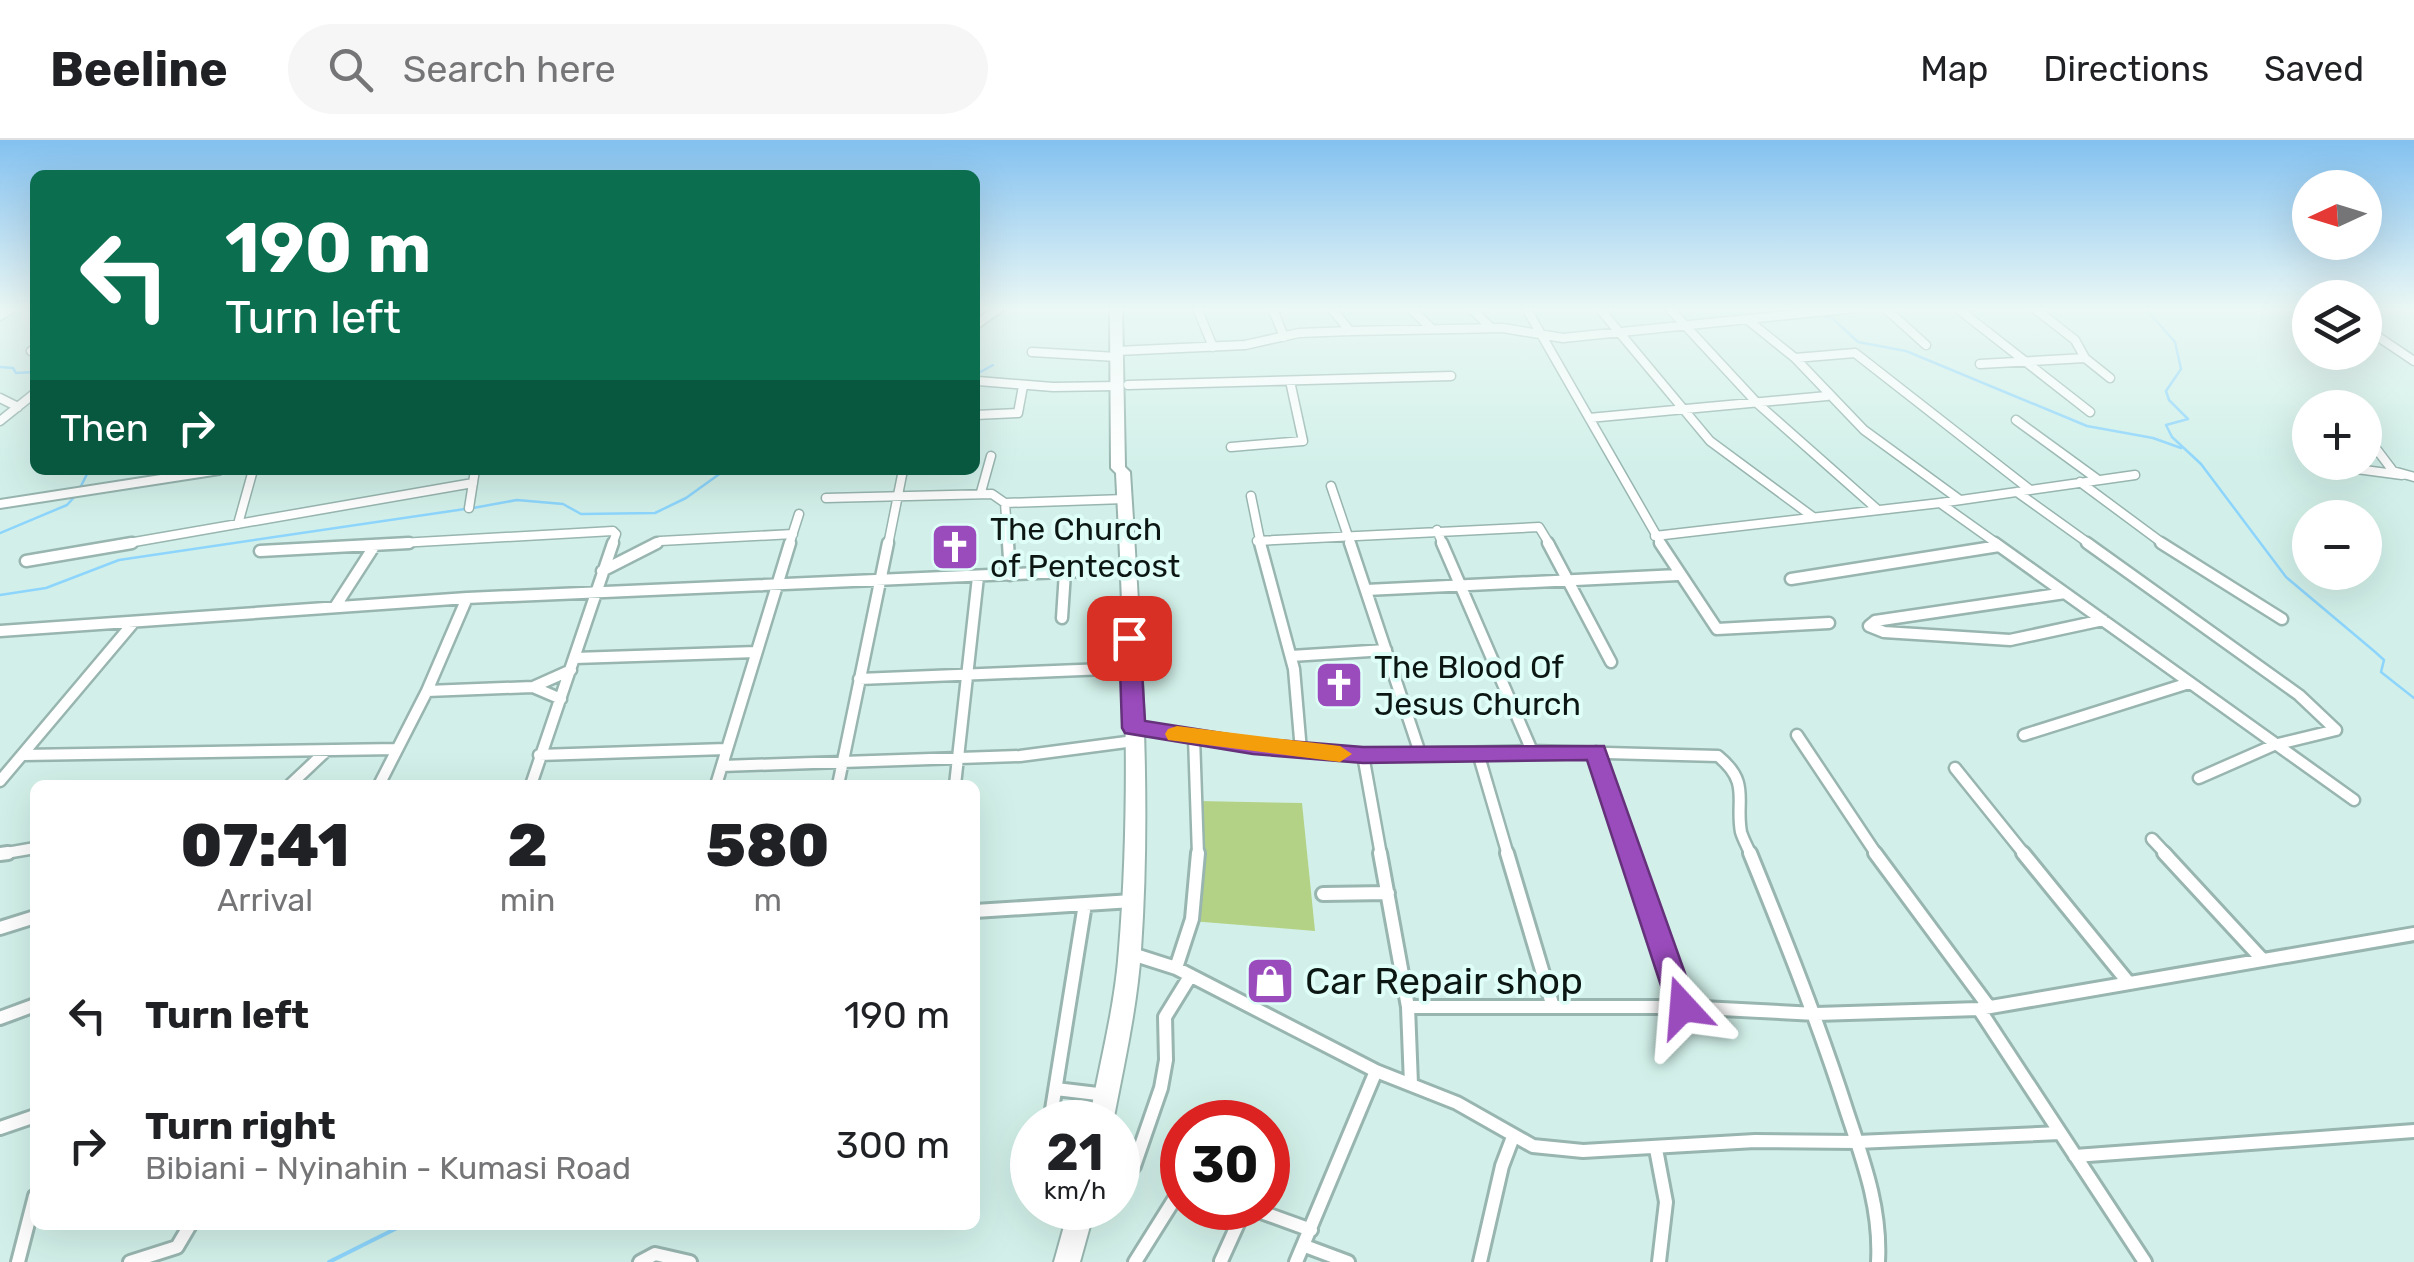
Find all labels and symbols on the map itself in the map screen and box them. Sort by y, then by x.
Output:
north arrow [2292,170,2382,260]
place label: The Church of Pentecost [990,510,1180,585]
church icon: The Church of Pentecost [929,521,981,573]
pin [1087,596,1172,681]
place label: The Blood Of Jesus Church [1374,648,1581,723]
church icon: The Blood Of Jesus Church [1313,659,1365,711]
shop icon: Car Repair shop [1244,955,1296,1007]
position arrow [1631,955,1735,1059]
place label: Car Repair shop [1305,958,1583,1004]
speed limit sign: 30 [1160,1100,1290,1230]

